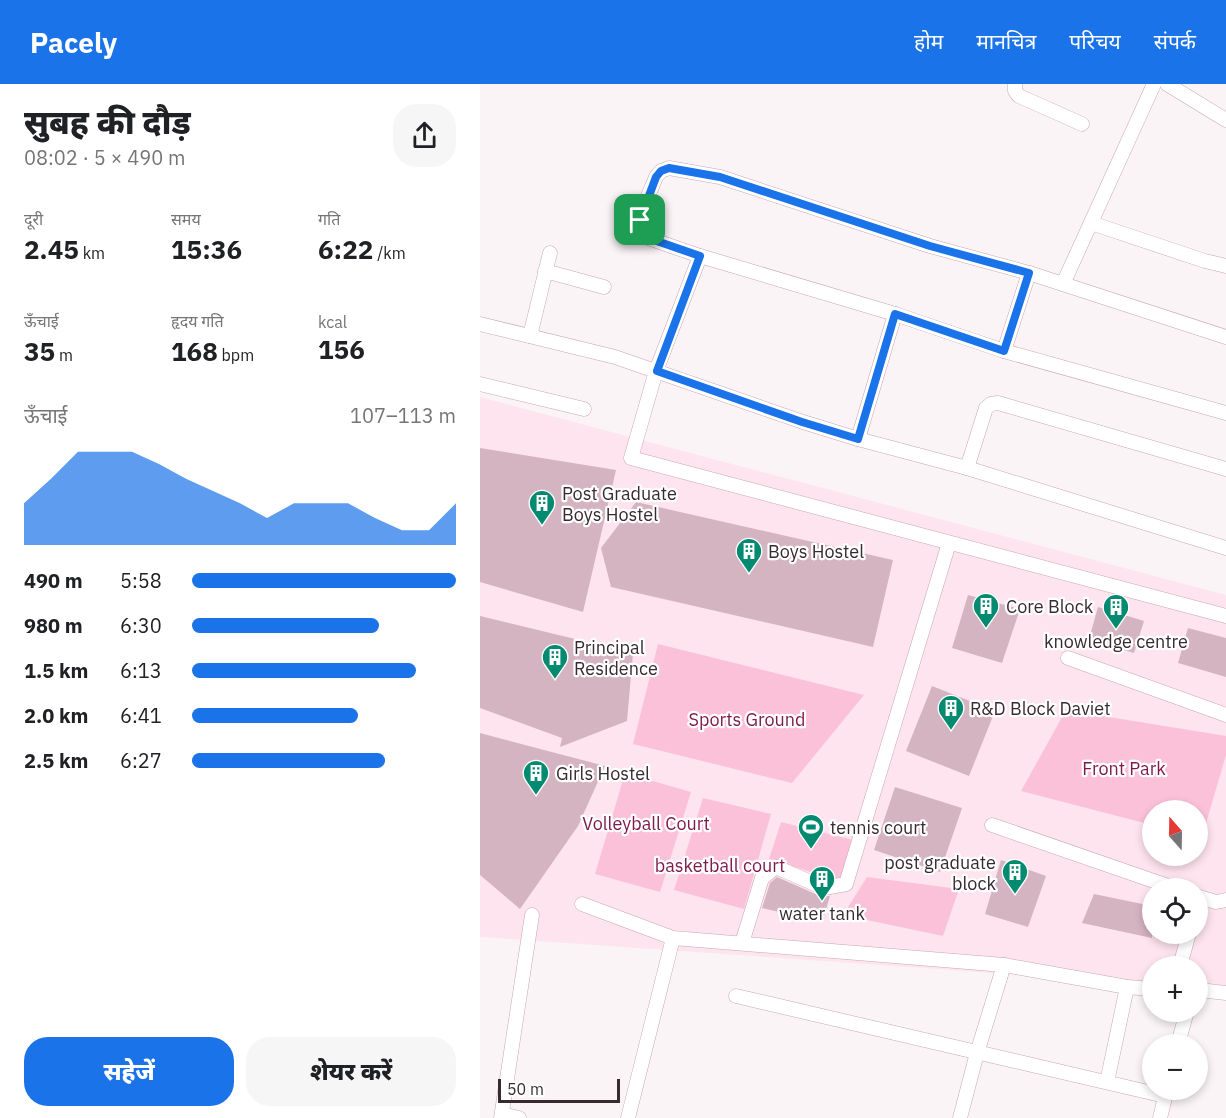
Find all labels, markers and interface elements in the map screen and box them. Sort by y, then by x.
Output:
text: Pacely [30,24,117,61]
text: होम [914,27,943,55]
text: मानचित्र [976,27,1036,55]
text: परिचय [1069,27,1121,55]
text: संपर्क [1154,27,1196,55]
text: सुबह की दौड़ [24,100,191,143]
button: share [393,104,456,167]
text: 08:02 · 5 × 490 m [24,144,185,171]
pin [614,194,665,245]
icon: arrive [623,203,656,236]
text: दूरी [24,209,43,229]
text: समय [171,209,201,229]
text: गति [318,209,340,229]
text: 2.45 [24,232,79,266]
text: 15:36 [171,232,242,266]
text: 6:22 [318,232,373,266]
text: km [79,243,105,263]
text: /km [373,243,406,263]
text: ऊँचाई [24,311,59,331]
text: हृदय गति [171,311,224,331]
text: kcal [318,312,347,332]
text: 156 [318,332,365,366]
text: 35 [24,334,55,368]
text: 168 [171,334,218,368]
text: m [55,345,73,365]
text: bpm [218,345,254,365]
text: ऊँचाई [24,402,67,429]
text: 107–113 m [350,402,456,429]
place label: Post Graduate Boys Hostel [562,482,677,526]
building icon: Post Graduate Boys Hostel [527,488,557,526]
building icon: Boys Hostel [734,536,764,574]
place label: Boys Hostel [768,540,864,563]
text: 490 m [24,567,83,594]
text: 5:58 [120,567,162,594]
building icon: Core Block [971,591,1001,629]
building icon: knowledge centre [1101,592,1131,630]
place label: Core Block [1006,595,1094,618]
text: 980 m [24,612,83,639]
text: 6:30 [120,612,162,639]
place label: knowledge centre [1044,630,1188,653]
place label: Principal Residence [574,636,658,680]
building icon: Principal Residence [540,642,570,680]
text: 1.5 km [24,657,88,684]
text: 6:13 [120,657,162,684]
building icon: R&D Block Daviet [936,693,966,731]
place label: R&D Block Daviet [970,697,1111,720]
text: 2.0 km [24,702,88,729]
text: 6:41 [120,702,162,729]
park label: Sports Ground [689,708,805,731]
text: 2.5 km [24,747,88,774]
text: 6:27 [120,747,162,774]
park label: Front Park [1082,757,1166,780]
building icon: Girls Hostel [521,758,551,796]
place label: Girls Hostel [556,762,650,785]
north arrow [1142,800,1208,866]
map controls [1142,800,1208,1100]
park label: Volleyball Court [582,812,710,835]
sports icon: tennis court [796,812,826,850]
place label: tennis court [830,816,926,839]
place label: post graduate block [884,851,997,895]
park label: basketball court [655,854,785,877]
building icon: post graduate block [1000,857,1030,895]
building icon: water tank [807,864,837,902]
button: locate [1142,878,1208,944]
place label: water tank [779,902,865,925]
button: + [1142,956,1208,1022]
button: − [1142,1034,1208,1100]
button: सहेजें [24,1037,234,1106]
button: शेयर करें [246,1037,456,1106]
scale bar [498,1076,620,1104]
text: 50 m [507,1079,544,1099]

